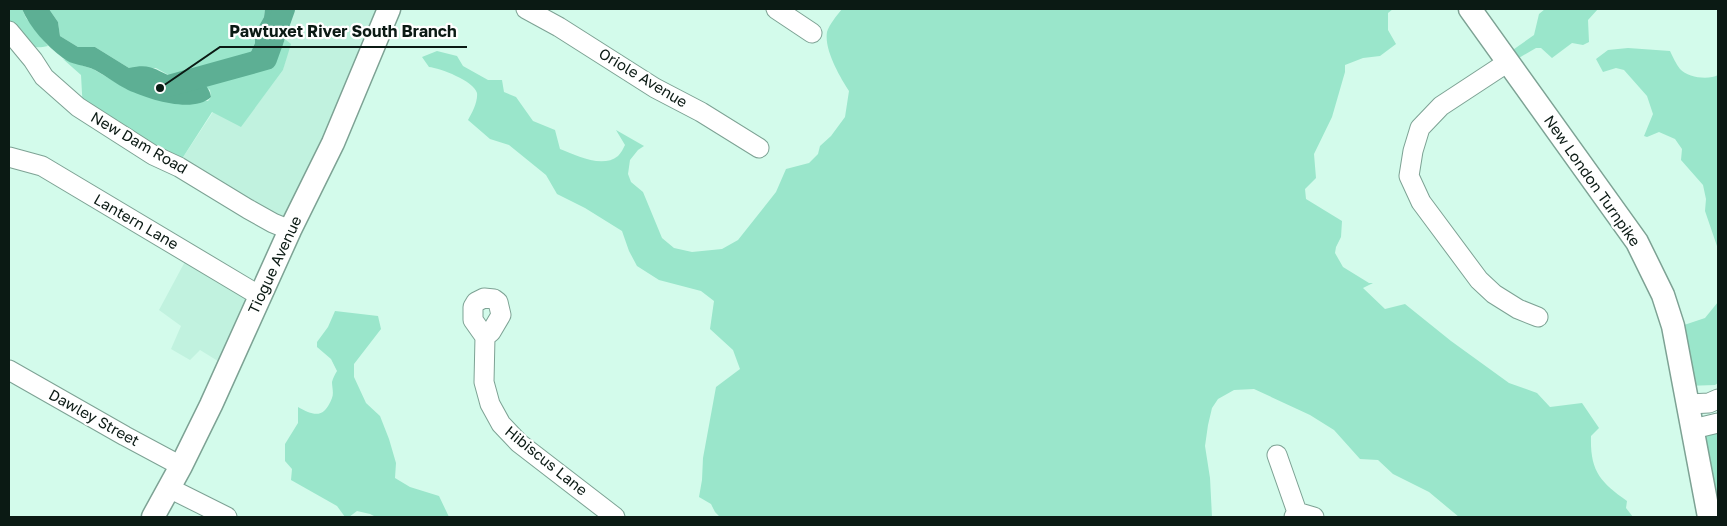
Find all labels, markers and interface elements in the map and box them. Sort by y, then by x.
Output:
callout: Pawtuxet River South Branch [220,16,467,47]
text: Pawtuxet River South Branch [229,21,457,41]
street label: Oriole Avenue [596,44,691,111]
street label: New Dam Road [88,107,191,177]
street label: New London Turnpike [1541,111,1645,250]
street label: Lantern Lane [91,190,182,253]
street label: Tiogue Avenue [244,212,305,316]
street label: Dawley Street [46,385,143,449]
street label: Hibiscus Lane [502,422,592,499]

